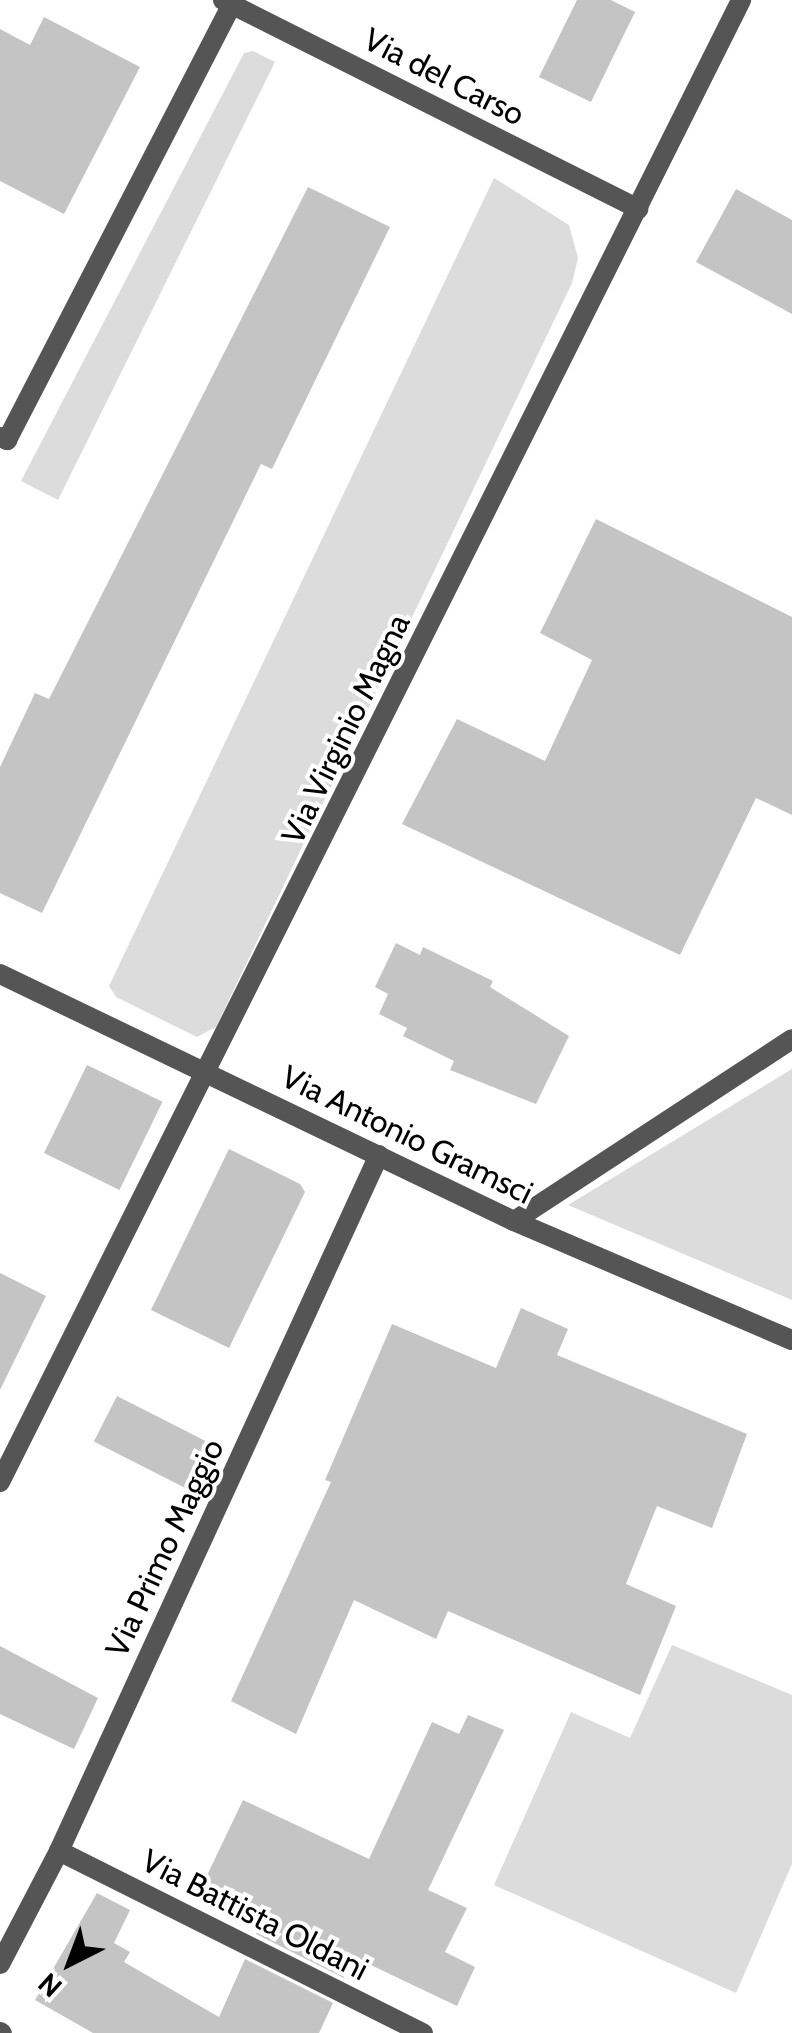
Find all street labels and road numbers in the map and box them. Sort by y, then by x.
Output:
street label: Via del Carso [357,20,531,134]
street label: Via Virginio Magna [274,608,418,850]
street label: Via Antonio Gramsci [275,1058,539,1212]
street label: Via Primo Maggio [98,1433,232,1663]
street label: Via Battista Oldani [135,1841,375,1989]

